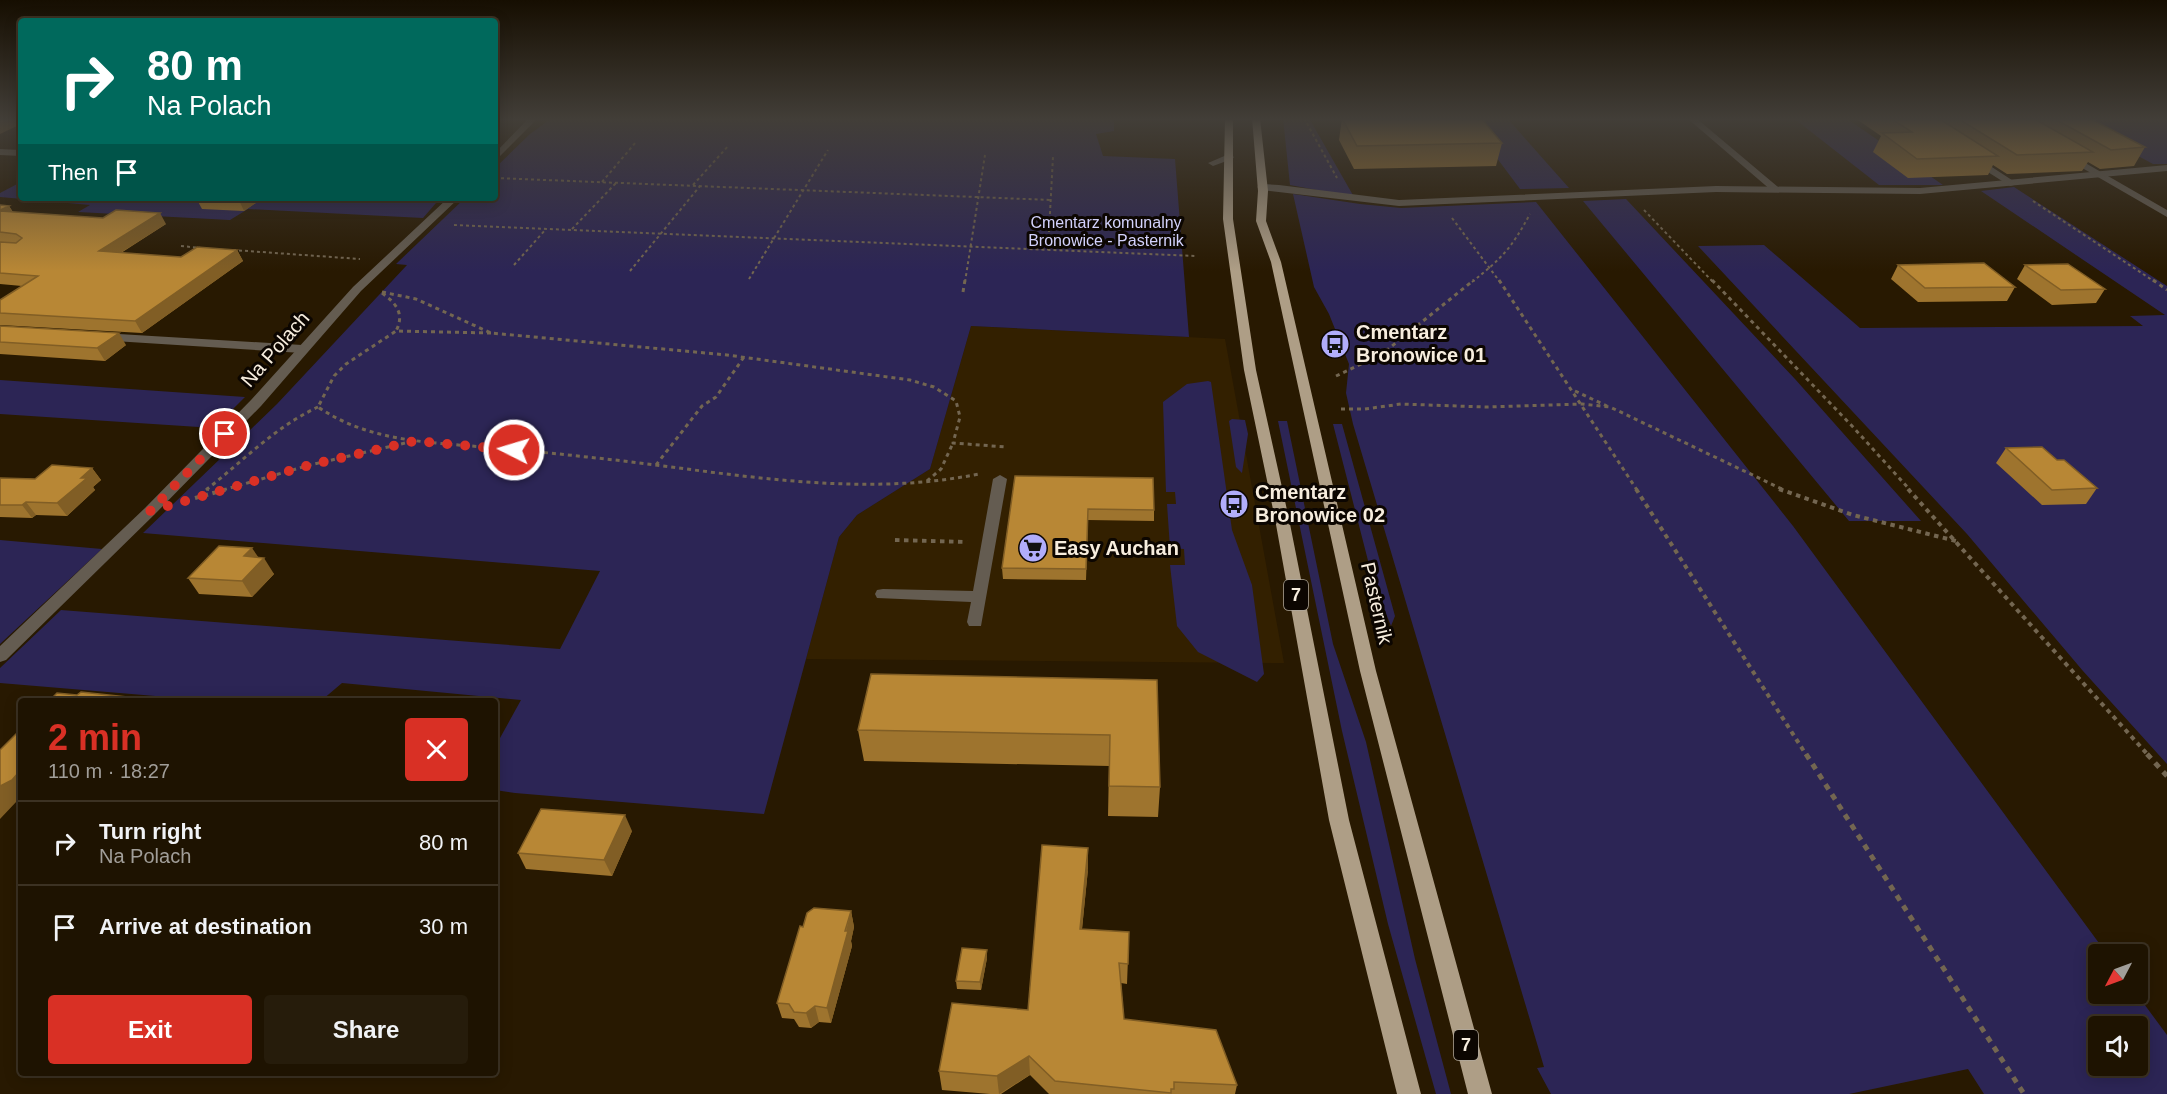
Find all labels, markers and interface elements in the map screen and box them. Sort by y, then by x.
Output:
icon: right [48,42,126,120]
text: 80 m [147,42,243,89]
text: Na Polach [147,91,272,121]
icon: arrive [110,156,143,189]
text: Then [48,160,98,185]
park label: Cmentarz komunalny Bronowice - Pasternik [1028,214,1185,249]
street label: Na Polach [236,307,314,391]
place label: Cmentarz Bronowice 01 [1356,321,1486,366]
bus stop icon: Cmentarz Bronowice 01 [1319,328,1351,360]
pin [199,408,250,459]
icon: arrive [208,417,241,450]
position arrow [482,418,546,482]
place label: Cmentarz Bronowice 02 [1255,481,1385,526]
bus stop icon: Cmentarz Bronowice 02 [1218,488,1250,520]
supermarket icon: Easy Auchan [1017,532,1049,564]
place label: Easy Auchan [1054,537,1179,559]
street label: Pasternik [1357,560,1397,647]
road number: 7 [1284,580,1308,610]
text: 2 min [48,717,142,758]
button: close [405,718,468,781]
text: 110 m · 18:27 [48,760,170,782]
text: Turn right [99,819,201,844]
icon: right [48,827,81,860]
text: 80 m [419,830,468,855]
text: Na Polach [99,845,191,867]
icon: arrive [48,911,81,944]
text: Arrive at destination [99,914,312,939]
text: 30 m [419,914,468,939]
north arrow [2088,944,2148,1004]
map controls [2088,944,2148,1076]
button: Exit [48,995,252,1064]
button: Share [264,995,468,1064]
button: sound [2088,1016,2148,1076]
road number: 7 [1454,1030,1478,1060]

